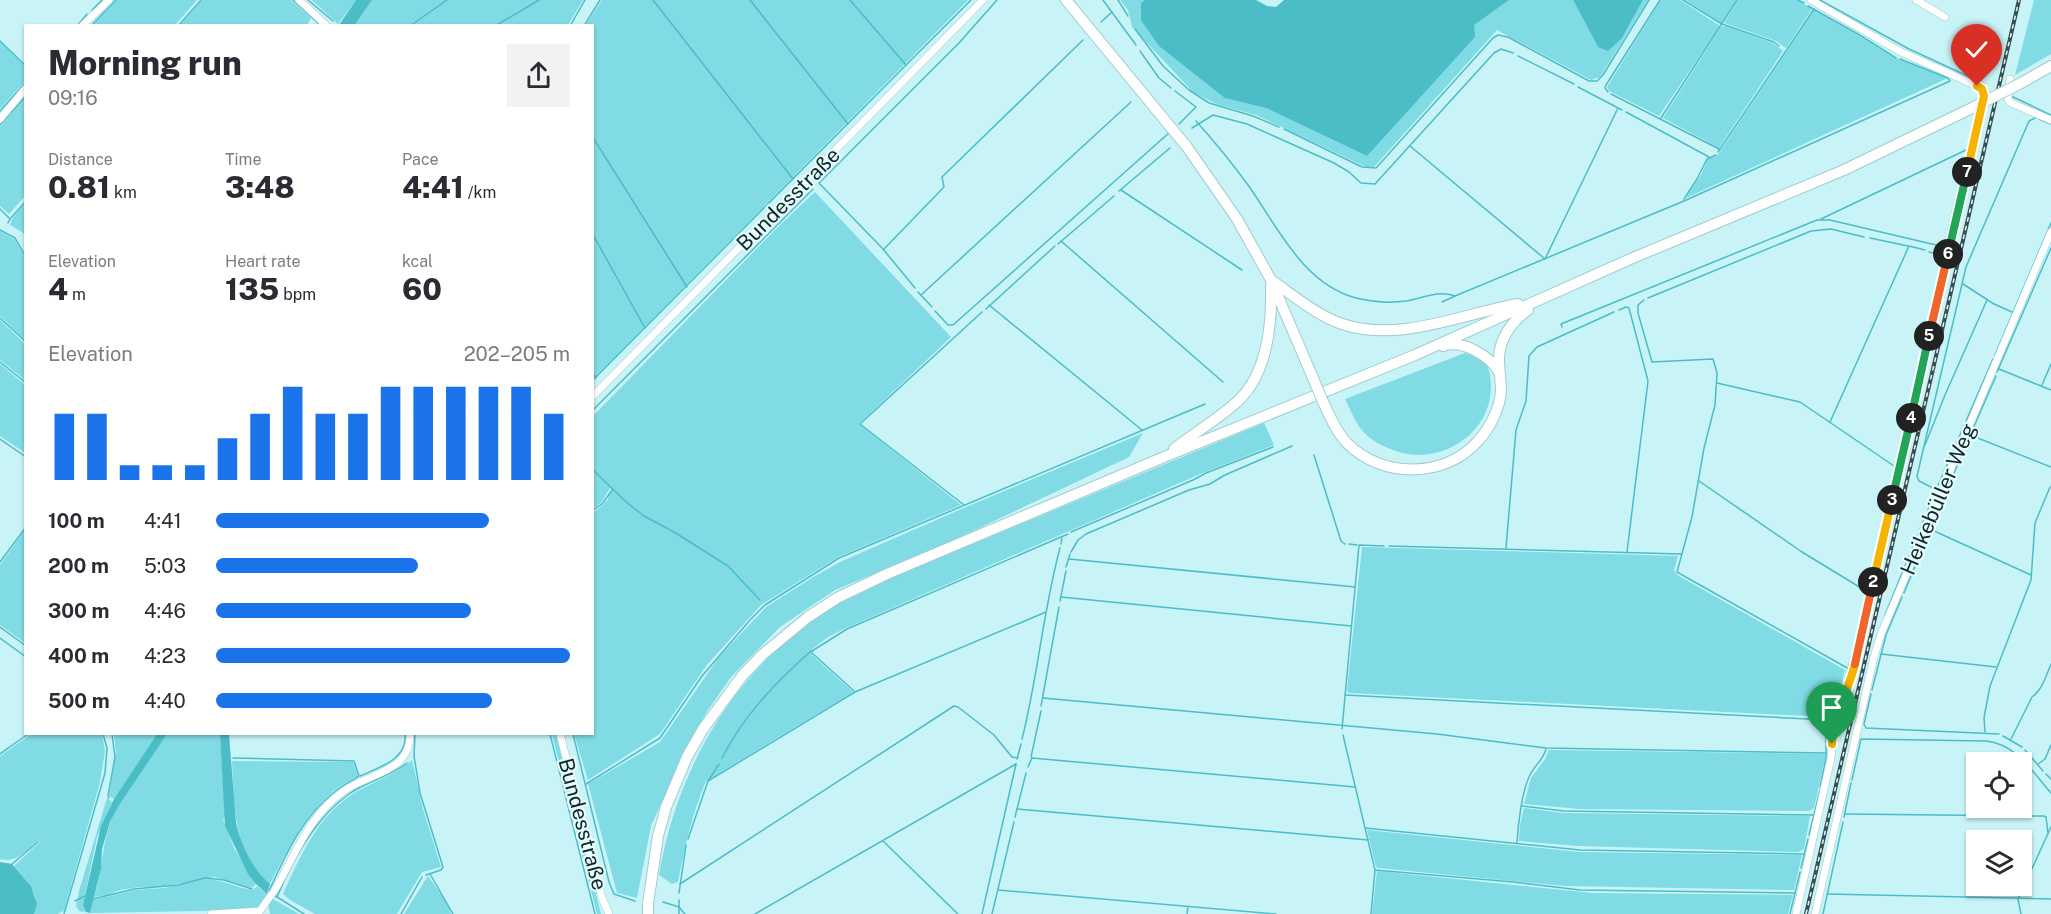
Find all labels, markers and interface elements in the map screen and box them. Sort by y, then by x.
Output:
pin [1951,24,2002,86]
icon: check [1960,33,1993,66]
text: Morning run [48,44,242,82]
button: share [507,44,570,107]
text: 09:16 [48,86,98,110]
street label: Bundesstraße [731,142,845,256]
text: Distance [48,150,113,169]
text: Time [225,150,261,169]
text: Pace [402,150,439,169]
pin: 7 [1952,157,1982,187]
text: 7 [1962,162,1972,181]
text: 0.81 [48,169,110,205]
text: 3:48 [225,169,295,205]
text: 4:41 [402,169,464,205]
text: km [110,183,137,202]
text: /km [464,183,496,202]
pin: 6 [1933,239,1963,269]
text: 6 [1943,244,1953,263]
text: Elevation [48,252,116,271]
text: Heart rate [225,252,301,271]
text: kcal [402,252,433,271]
text: 4 [48,271,68,307]
text: 135 [225,271,279,307]
text: 60 [402,271,442,307]
text: m [68,285,86,304]
text: bpm [279,285,316,304]
pin: 5 [1914,321,1944,351]
text: 5 [1924,326,1934,345]
text: Elevation [48,342,133,366]
text: 202–205 m [464,342,570,366]
pin: 4 [1896,403,1926,433]
text: 4 [1906,408,1916,427]
street label: Heikebüller Weg [1895,420,1981,578]
pin: 3 [1877,485,1907,515]
text: 3 [1887,490,1897,509]
text: 100 m [48,509,105,533]
text: 4:41 [144,509,182,533]
text: 200 m [48,554,109,578]
text: 5:03 [144,554,186,578]
pin: 2 [1858,567,1888,597]
text: 2 [1868,572,1878,591]
text: 300 m [48,599,109,623]
text: 4:46 [144,599,186,623]
text: 400 m [48,644,109,668]
text: 4:23 [144,644,186,668]
pin [1806,682,1857,744]
text: 500 m [48,689,110,713]
text: 4:40 [144,689,186,713]
icon: arrive [1815,691,1848,724]
map controls [1966,752,2032,896]
button: locate [1966,752,2032,818]
street label: Bundesstraße [553,755,613,893]
button: layers [1966,830,2032,896]

